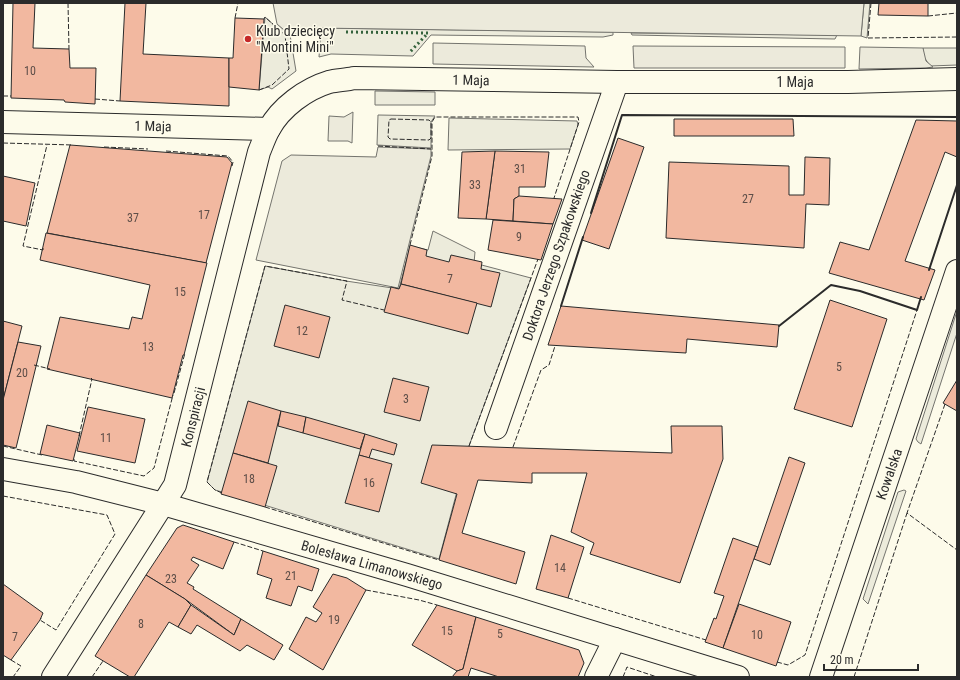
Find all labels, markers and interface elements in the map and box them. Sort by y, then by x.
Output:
place label: Klub dziecięcy "Montini Mini" [256,23,335,55]
marker: Klub dziecięcy "Montini Mini" [243,34,253,44]
house number: 10 [24,64,36,78]
street label: 1 Maja [452,72,490,88]
street label: 1 Maja [776,74,814,90]
street label: 1 Maja [134,118,172,134]
house number: 31 [514,162,526,176]
street label: Doktora Jerzego Szpakowskiego [519,168,593,342]
house number: 33 [469,178,481,192]
house number: 27 [742,192,754,206]
house number: 17 [198,208,210,222]
house number: 37 [127,211,139,225]
house number: 9 [516,230,522,244]
house number: 7 [447,272,453,286]
house number: 15 [174,285,186,299]
house number: 12 [296,324,308,338]
house number: 13 [142,340,154,354]
house number: 5 [836,360,842,374]
house number: 20 [16,366,28,380]
street label: Konspiracji [178,385,208,449]
house number: 3 [403,392,409,406]
house number: 11 [100,431,112,445]
street label: Kowalska [873,446,905,502]
house number: 18 [243,472,255,486]
house number: 16 [363,476,375,490]
street label: Bolesława Limanowskiego [299,537,445,593]
house number: 14 [554,561,566,575]
house number: 21 [285,569,297,583]
house number: 23 [165,572,177,586]
house number: 19 [328,613,340,627]
house number: 8 [138,617,144,631]
house number: 15 [441,624,453,638]
house number: 5 [497,627,503,641]
house number: 10 [751,628,763,642]
house number: 7 [12,630,18,644]
scale bar [824,646,918,672]
text: 20 m [830,653,854,667]

